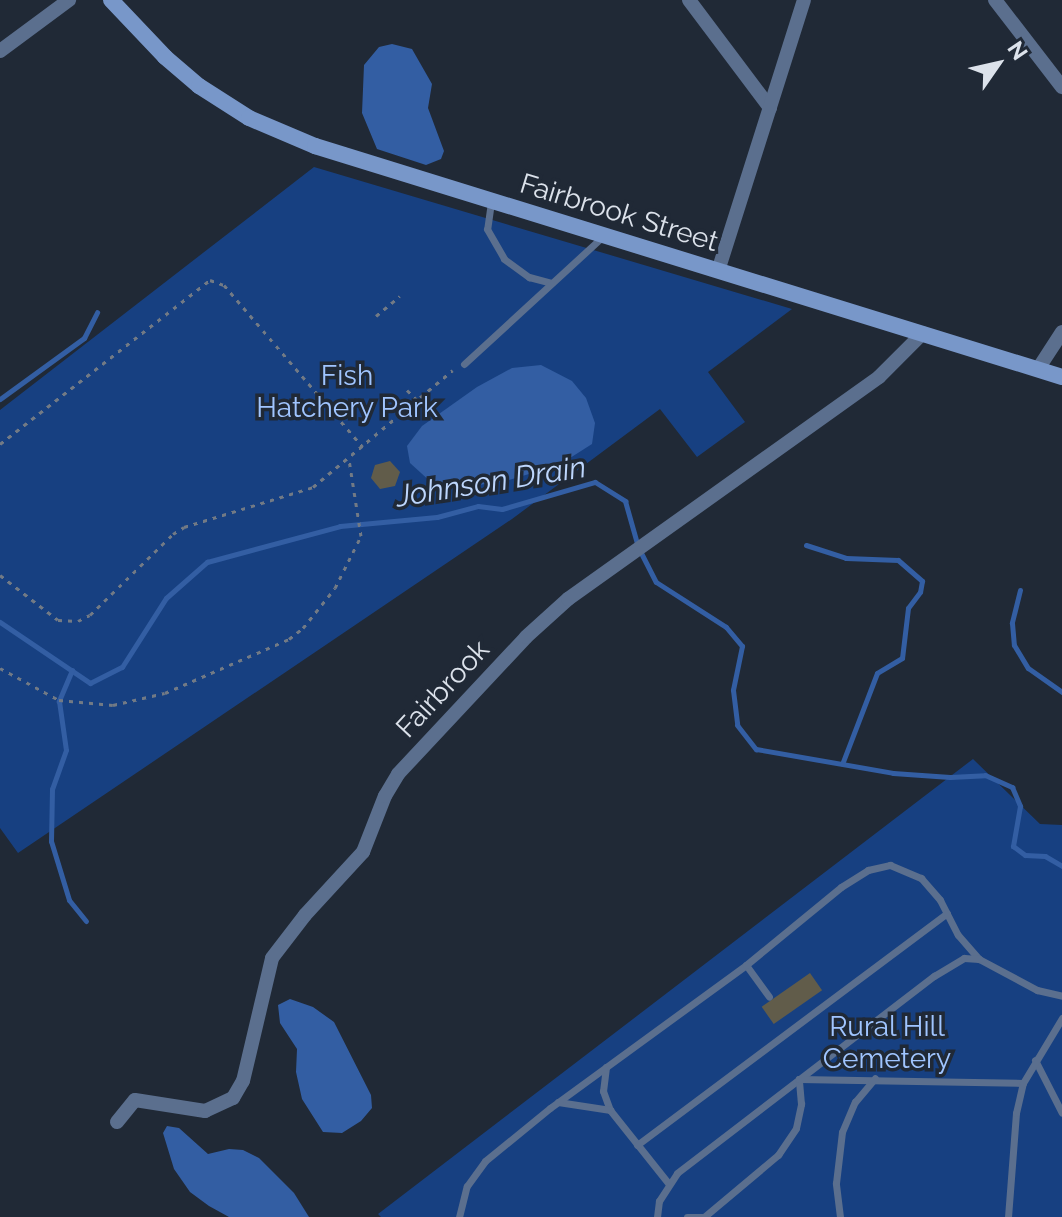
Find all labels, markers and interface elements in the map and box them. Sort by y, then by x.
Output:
north arrow [958,24,1038,104]
text: N [1002,36,1033,65]
street label: Fairbrook Street [516,167,722,259]
park label: Fish Hatchery Park [256,359,438,425]
water label: Johnson Drain [394,449,588,515]
street label: Fairbrook [390,633,496,745]
park label: Rural Hill Cemetery [823,1010,951,1076]

